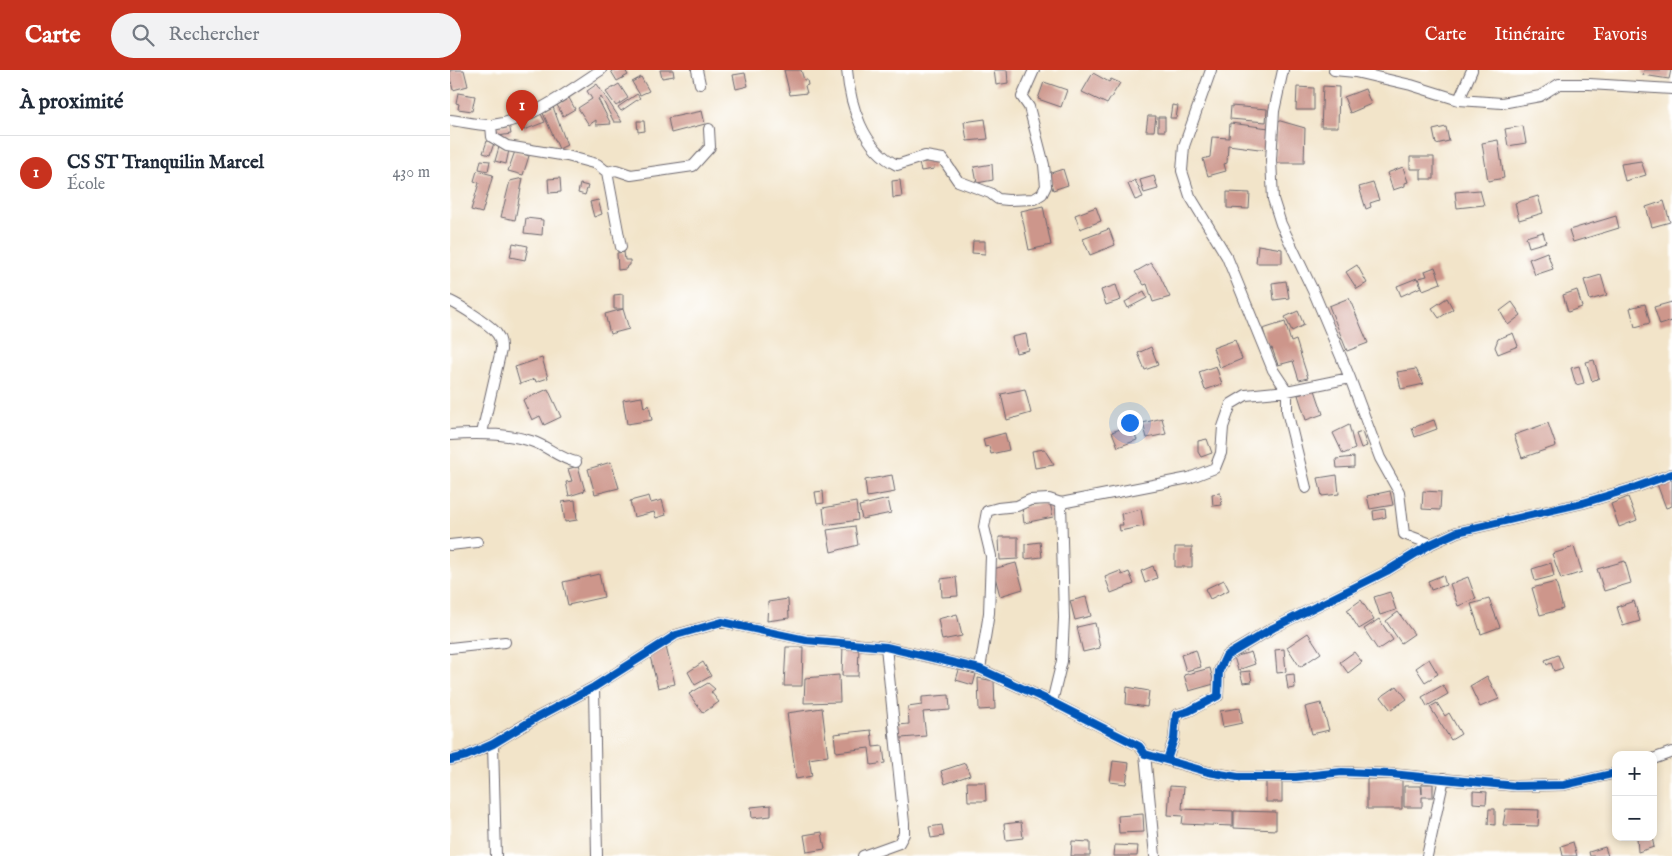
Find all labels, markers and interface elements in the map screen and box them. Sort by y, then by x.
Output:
search box [111,13,461,58]
text: Carte [25,20,81,51]
icon: search [129,21,157,49]
text: Rechercher [169,23,260,47]
text: Carte [1425,24,1467,47]
text: Itinéraire [1495,24,1565,47]
text: Favoris [1593,24,1647,47]
text: À proximité [20,89,123,116]
pin: 1 [506,90,538,131]
text: CS ST Tranquilin Marcel [67,151,264,175]
text: 1 [33,163,39,183]
text: 430 m [392,163,430,183]
text: École [67,175,105,195]
your location [1117,410,1143,436]
map controls [1612,751,1657,841]
button: + [1612,751,1657,796]
button: − [1612,796,1657,841]

